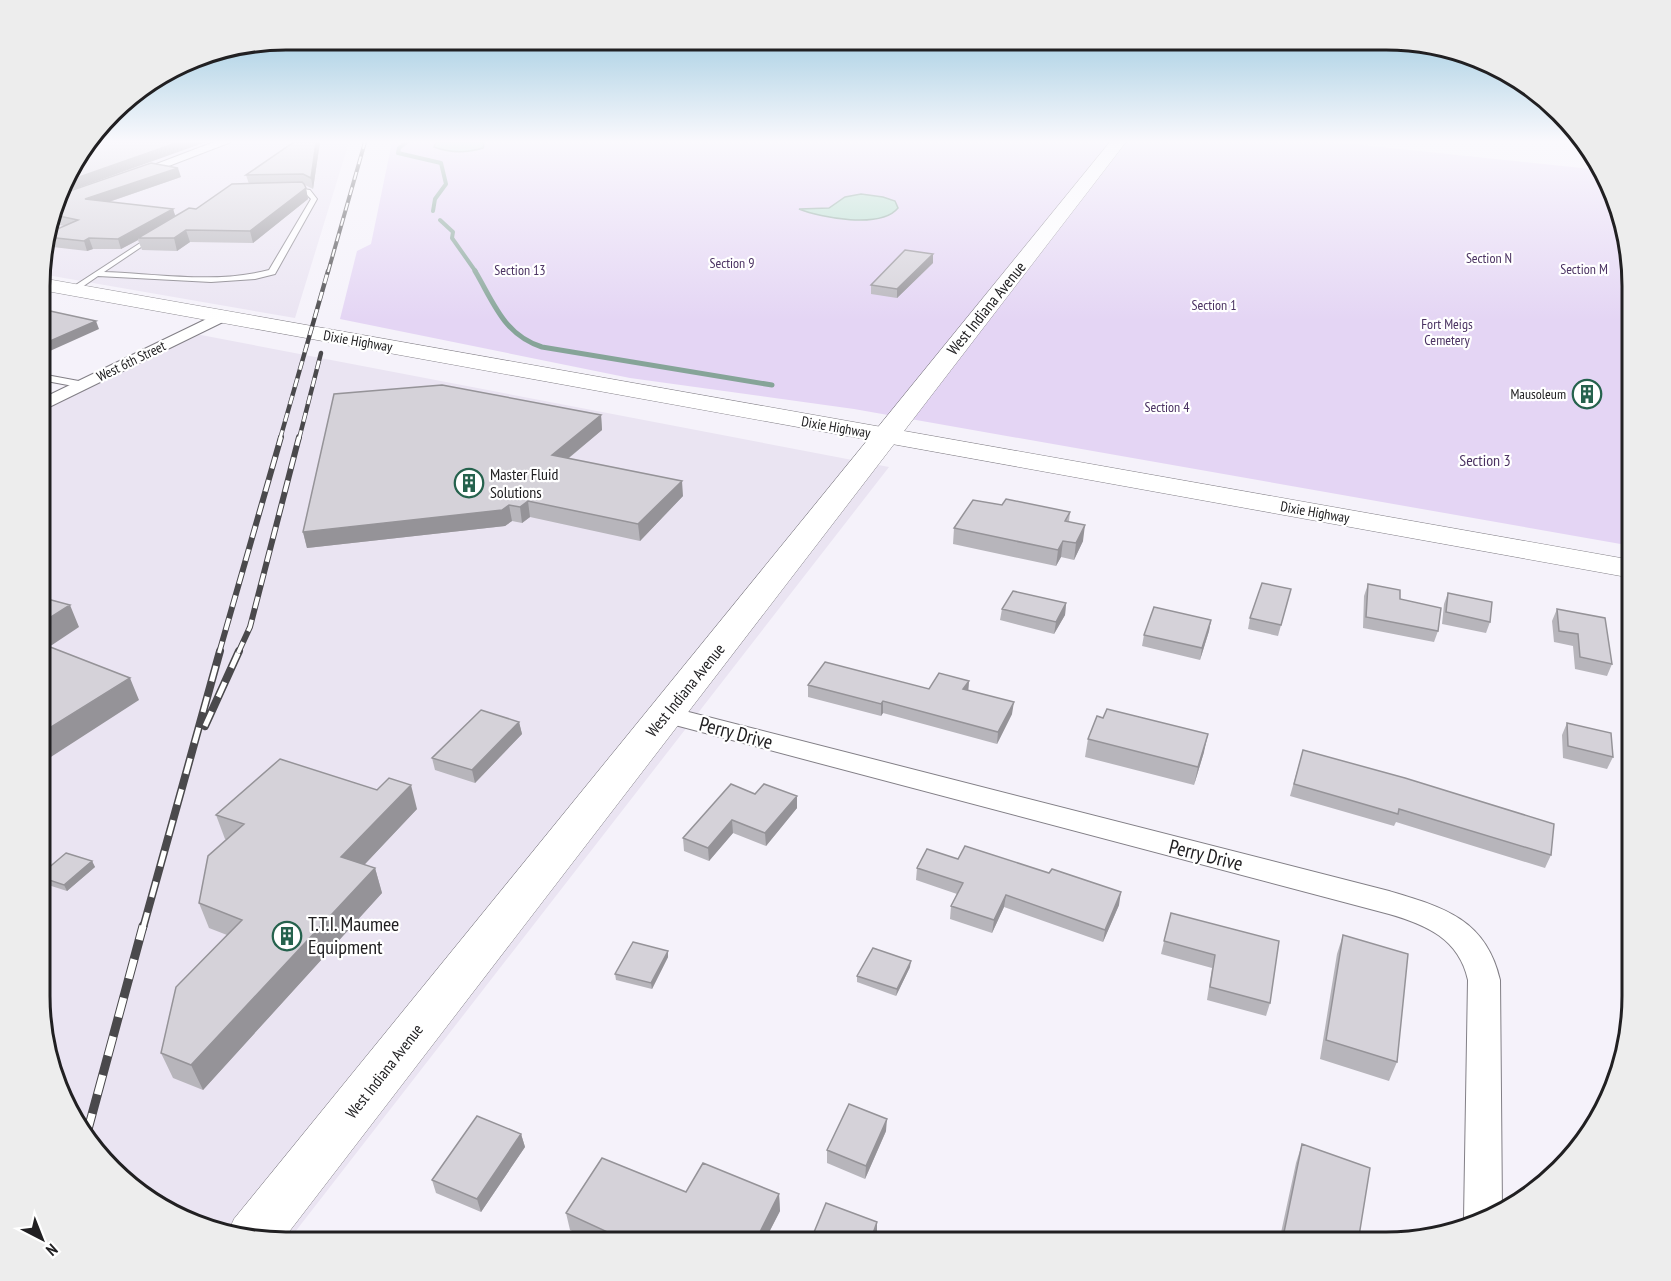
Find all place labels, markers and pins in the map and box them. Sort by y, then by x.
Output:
building icon: Mausoleum [1571,378,1603,410]
place label: Mausoleum [1510,385,1566,403]
place label: Master Fluid Solutions [490,464,558,502]
building icon: Master Fluid Solutions [453,467,485,499]
place label: T.T.I. Maumee Equipment [308,911,399,960]
building icon: T.T.I. Maumee Equipment [271,920,303,952]

